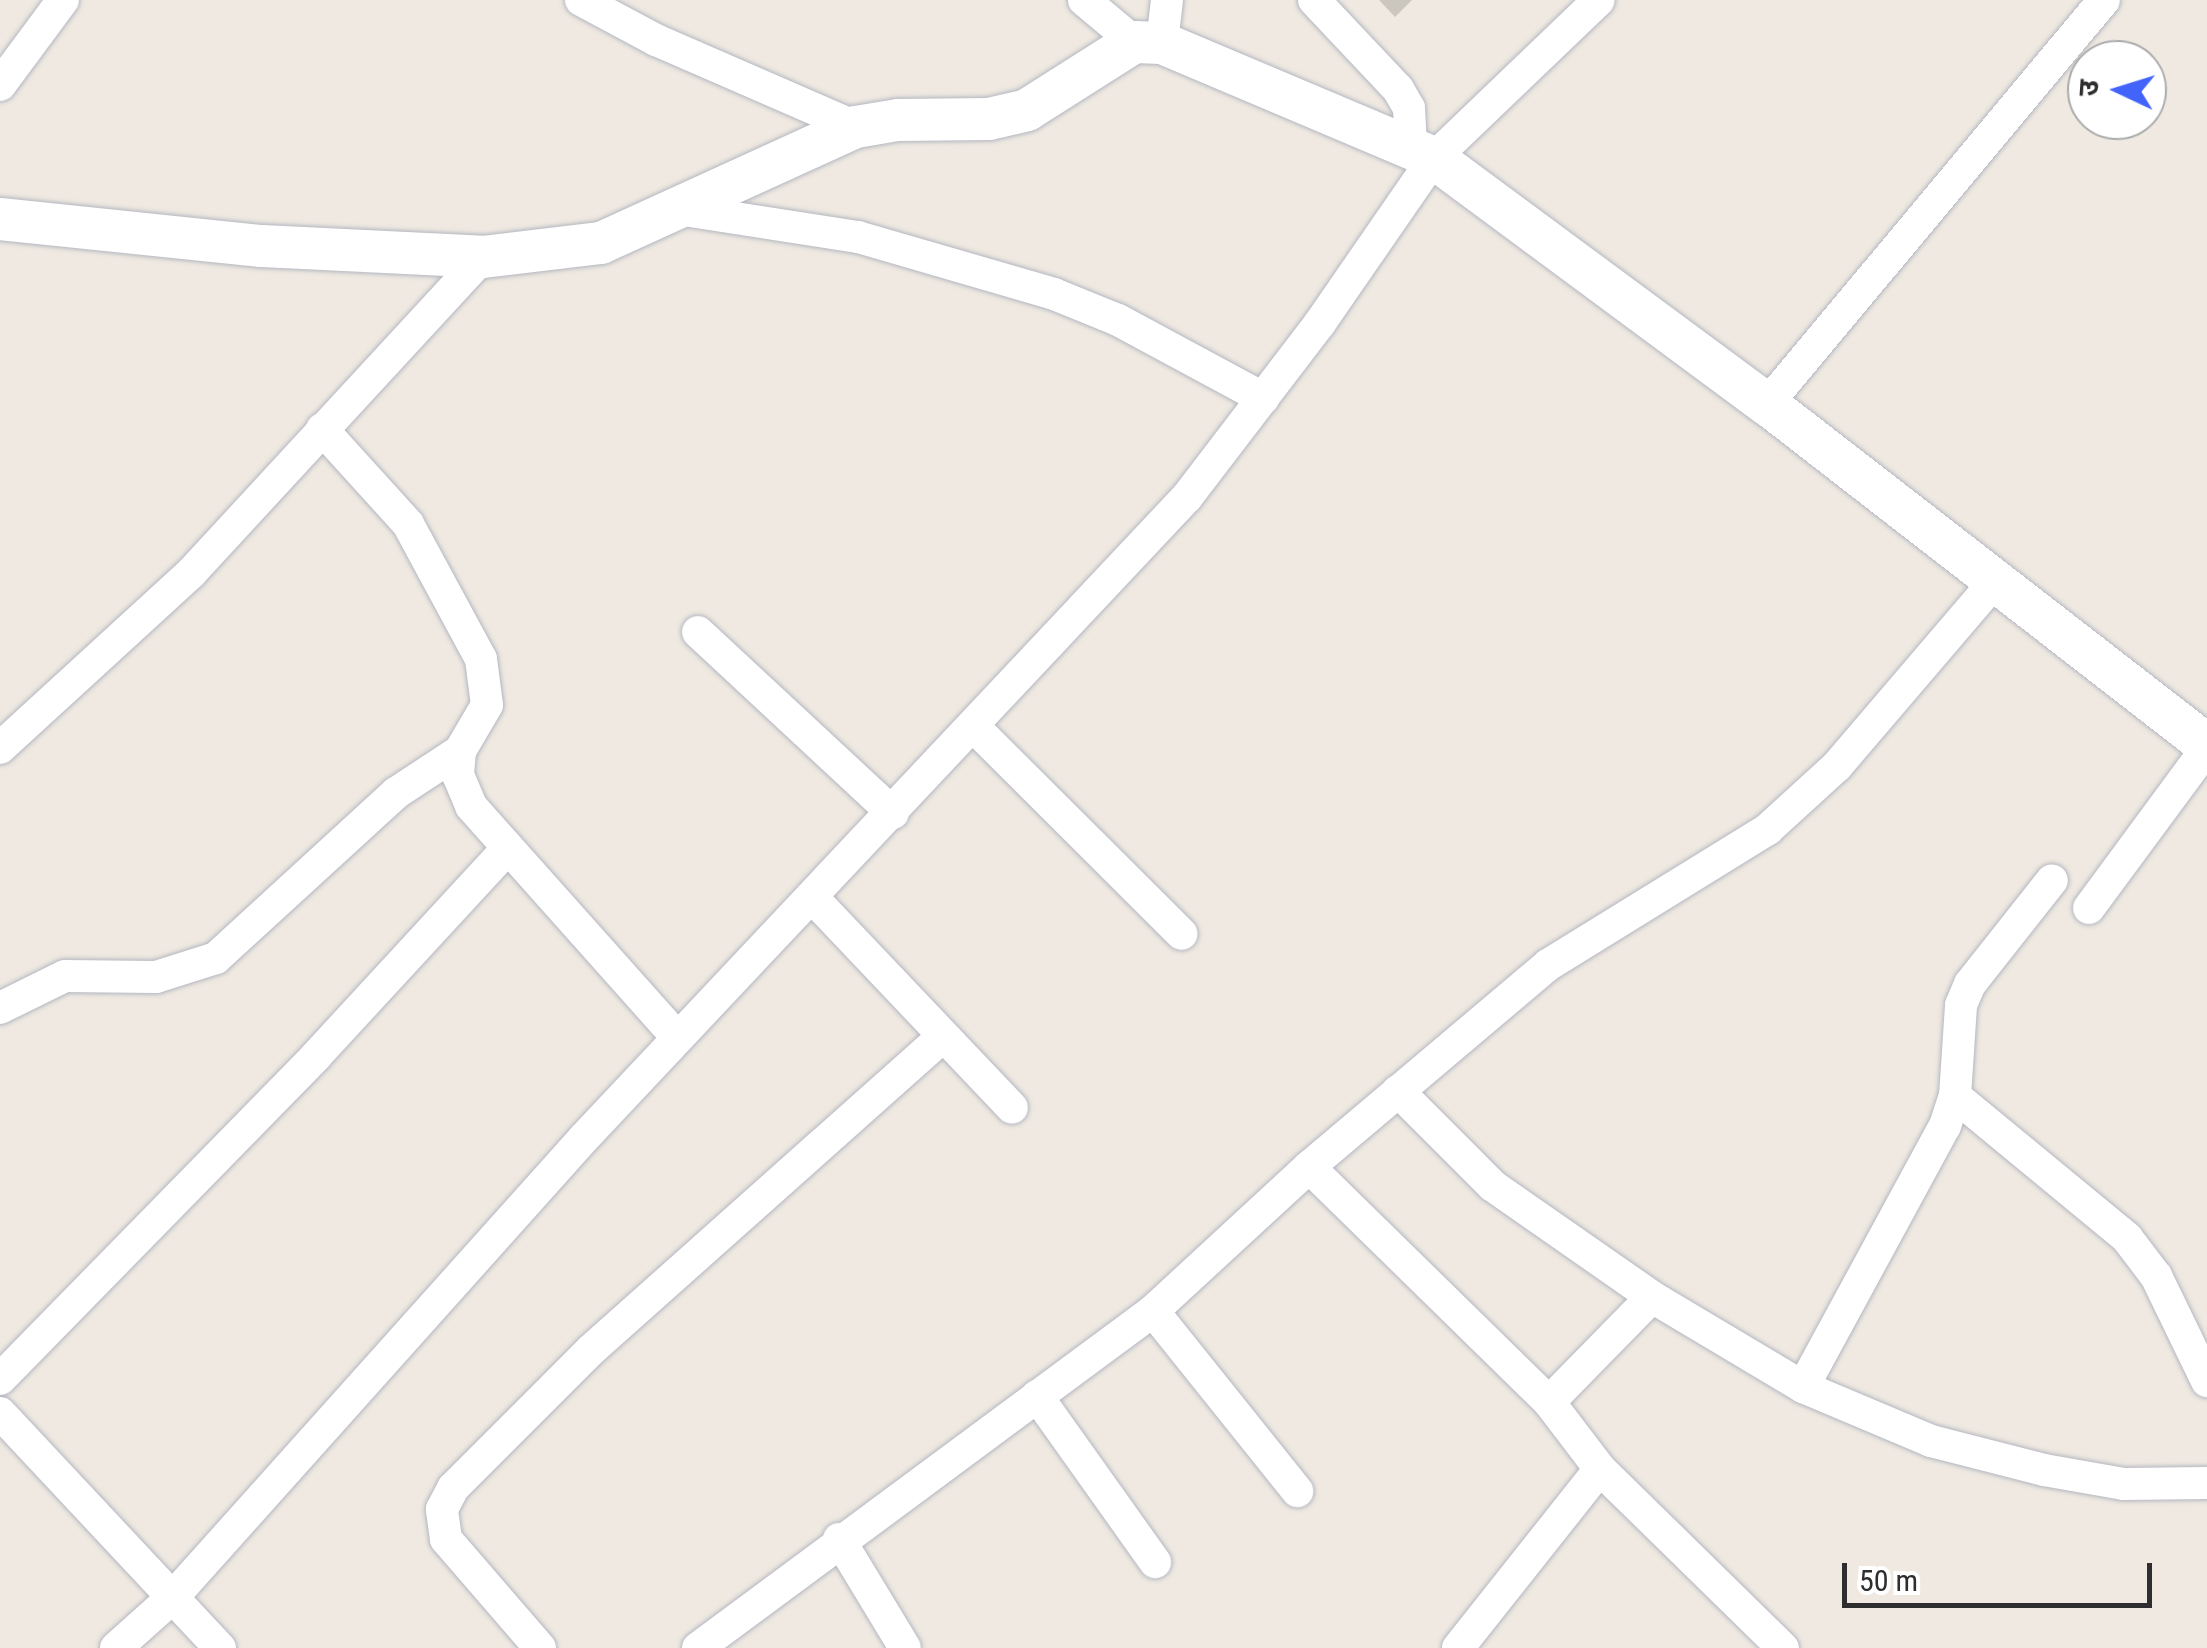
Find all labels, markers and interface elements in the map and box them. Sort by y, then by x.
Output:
north arrow [2067,40,2167,140]
text: उ [2072,79,2106,97]
scale bar [1847,1543,2157,1605]
text: 50 m [1859,1563,1918,1598]

